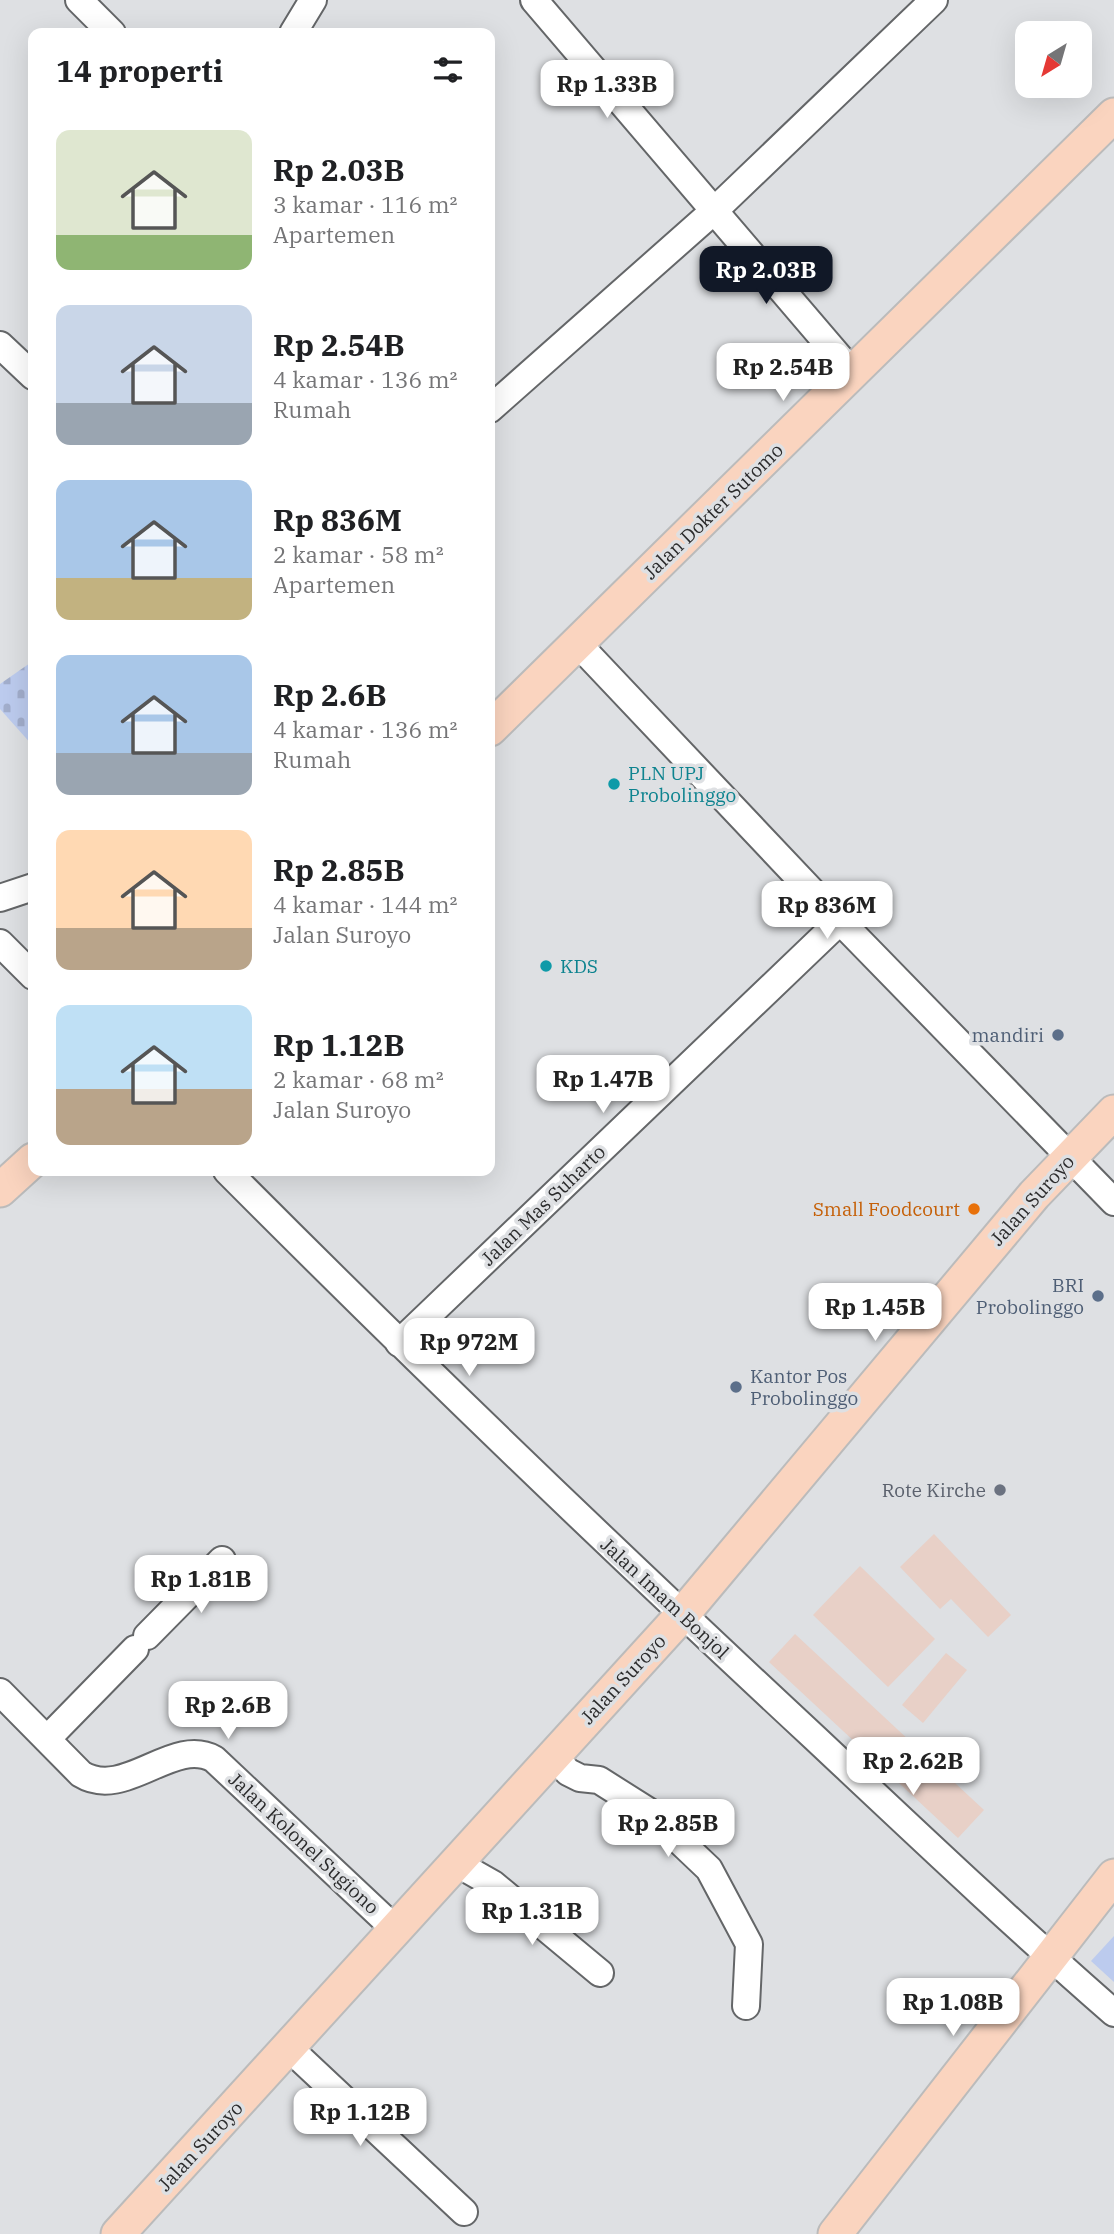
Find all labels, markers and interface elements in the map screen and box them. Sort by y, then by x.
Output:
north arrow [1015,21,1092,98]
map controls [1015,21,1092,98]
text: 14 properti [56,51,223,90]
icon: filters [429,51,467,89]
pin: Rp 1.33B [535,60,679,120]
text: Rp 1.33B [557,68,657,98]
text: Rp 2.03B [273,150,405,189]
icon: home [112,158,196,242]
text: 3 kamar · 116 m² [273,189,458,219]
text: Apartemen [273,219,395,249]
pin: Rp 2.03B [694,246,838,306]
text: Rp 2.03B [716,254,816,284]
text: Rp 2.54B [273,325,405,364]
icon: home [112,333,196,417]
pin: Rp 2.54B [711,344,855,403]
text: Rp 2.54B [733,351,833,381]
text: 4 kamar · 136 m² [273,364,458,394]
text: Rumah [273,394,351,424]
street label: Jalan Dokter Sutomo [638,438,788,584]
text: Rp 836M [273,500,402,539]
icon: home [112,508,196,592]
text: 2 kamar · 58 m² [273,539,444,569]
text: Apartemen [273,569,395,599]
text: Rp 2.6B [273,675,387,714]
icon: home [112,683,196,767]
text: 4 kamar · 136 m² [273,714,458,744]
text: Rumah [273,744,351,774]
place label: PLN UPJ Probolinggo [628,761,736,807]
marker: PLN UPJ Probolinggo [606,776,622,792]
text: Rp 2.85B [273,850,405,889]
icon: home [112,858,196,942]
pin: Rp 836M [762,881,892,941]
text: 4 kamar · 144 m² [273,889,458,919]
text: Rp 836M [778,889,876,919]
text: Jalan Suroyo [273,919,411,949]
place label: KDS [560,954,598,978]
marker: KDS [538,958,554,974]
place label: mandiri [971,1023,1044,1047]
text: Rp 1.12B [273,1025,405,1064]
marker: mandiri [1050,1027,1066,1043]
icon: home [112,1033,196,1117]
pin: Rp 1.47B [531,1056,675,1115]
text: Rp 1.47B [553,1063,653,1093]
text: 2 kamar · 68 m² [273,1064,444,1094]
text: Jalan Suroyo [273,1094,411,1124]
street label: Jalan Mas Suharto [476,1140,610,1270]
street label: Jalan Suroyo [985,1150,1079,1250]
place label: Small Foodcourt [813,1197,960,1221]
marker: Small Foodcourt [966,1201,982,1217]
place label: BRI Probolinggo [976,1273,1084,1319]
pin: Rp 1.45B [803,1284,947,1343]
marker: BRI Probolinggo [1090,1288,1106,1304]
text: Rp 1.45B [825,1291,925,1321]
pin: Rp 972M [404,1318,534,1378]
text: Rp 972M [420,1326,518,1356]
place label: Kantor Pos Probolinggo [750,1364,858,1410]
marker: Kantor Pos Probolinggo [728,1379,744,1395]
place label: Rote Kirche [882,1478,986,1502]
marker: Rote Kirche [992,1482,1008,1498]
street label: Jalan Imam Bonjol [596,1532,734,1664]
pin: Rp 1.81B [129,1556,273,1615]
text: Rp 1.81B [151,1563,251,1593]
street label: Jalan Suroyo [575,1629,671,1729]
pin: Rp 2.6B [163,1682,293,1741]
text: Rp 2.6B [184,1689,272,1719]
pin: Rp 2.62B [841,1738,985,1797]
text: Rp 2.62B [863,1745,963,1775]
street label: Jalan Kolonel Sugiono [224,1767,384,1919]
pin: Rp 2.85B [596,1800,740,1859]
text: Rp 2.85B [618,1807,718,1837]
pin: Rp 1.31B [460,1888,604,1947]
text: Rp 1.31B [482,1895,582,1925]
pin: Rp 1.08B [881,1979,1025,2038]
text: Rp 1.08B [903,1986,1003,2016]
pin: Rp 1.12B [288,2088,432,2148]
street label: Jalan Suroyo [152,2096,248,2196]
text: Rp 1.12B [310,2096,410,2126]

